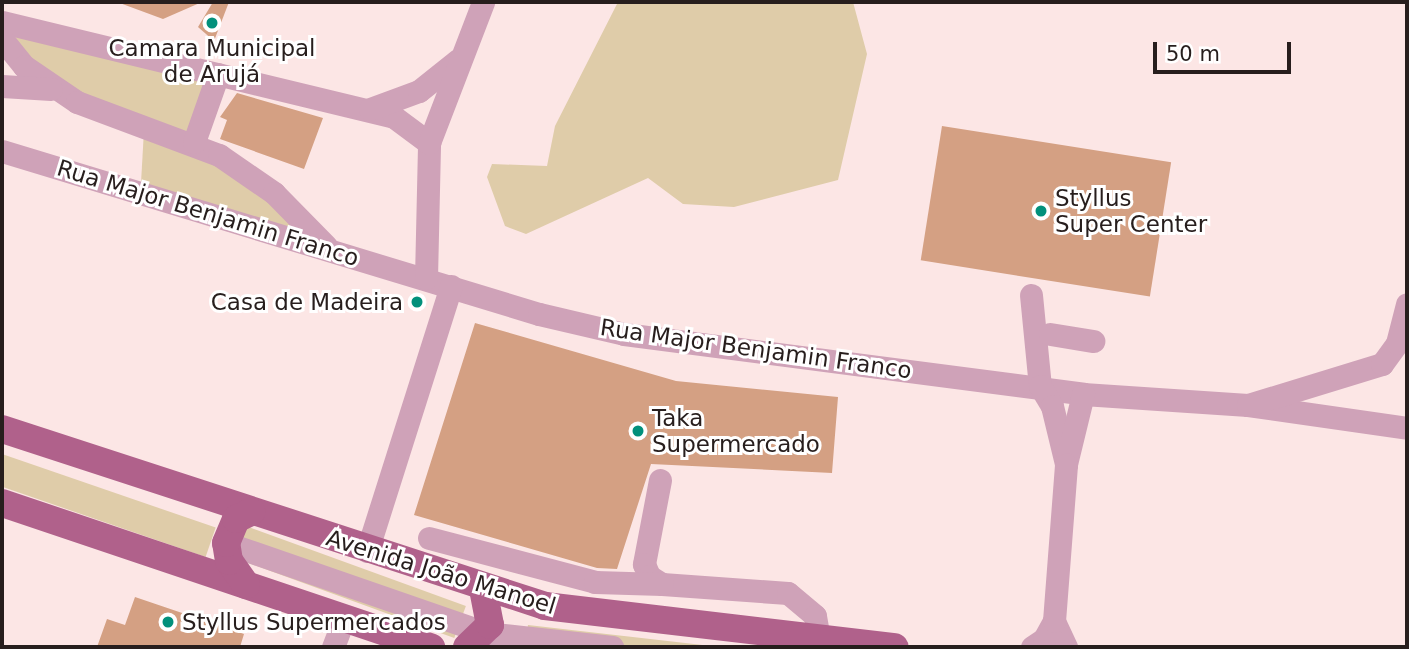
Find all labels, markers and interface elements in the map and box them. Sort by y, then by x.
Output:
marker: Camara Municipal de Arujá [204,15,220,31]
scale bar [1157,28,1295,72]
place label: Camara Municipal de Arujá [108,34,316,88]
text: 50 m [1166,42,1220,66]
street label: Rua Major Benjamin Franco [54,154,362,272]
place label: Styllus Super Center [1055,184,1207,238]
marker: Styllus Super Center [1033,203,1049,219]
place label: Casa de Madeira [211,288,403,316]
marker: Casa de Madeira [409,294,425,310]
street label: Rua Major Benjamin Franco [599,313,913,385]
place label: Taka Supermercado [652,404,820,458]
marker: Taka Supermercado [630,423,646,439]
street label: Avenida João Manoel [323,524,559,620]
place label: Styllus Supermercados [182,608,446,636]
marker: Styllus Supermercados [160,614,176,630]

